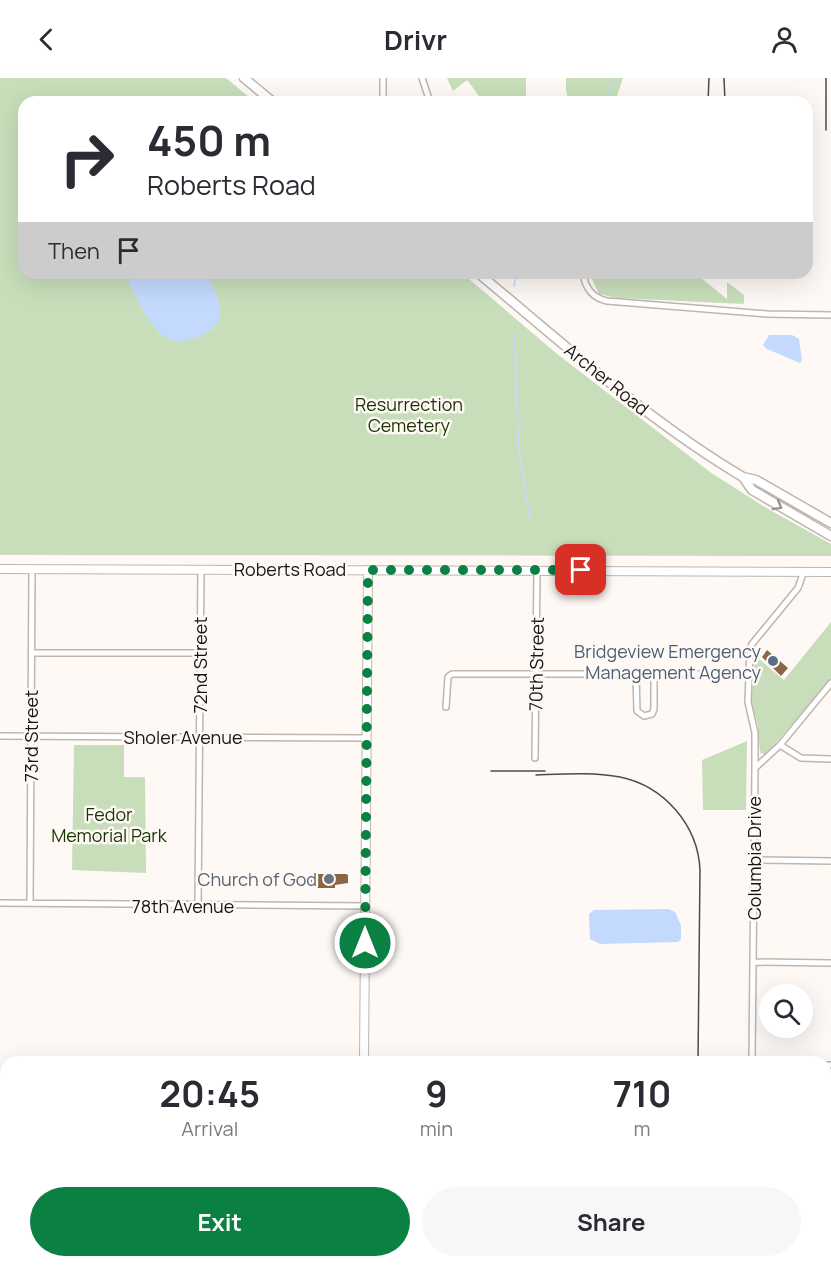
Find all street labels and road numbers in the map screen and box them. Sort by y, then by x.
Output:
street label: Archer Road [560,338,654,420]
street label: Roberts Road [234,557,346,581]
street label: 72nd Street [188,616,212,714]
street label: 70th Street [523,617,549,711]
street label: 73rd Street [19,690,43,782]
street label: Sholer Avenue [124,725,242,749]
street label: Columbia Drive [742,796,766,920]
street label: 78th Avenue [132,894,234,918]

